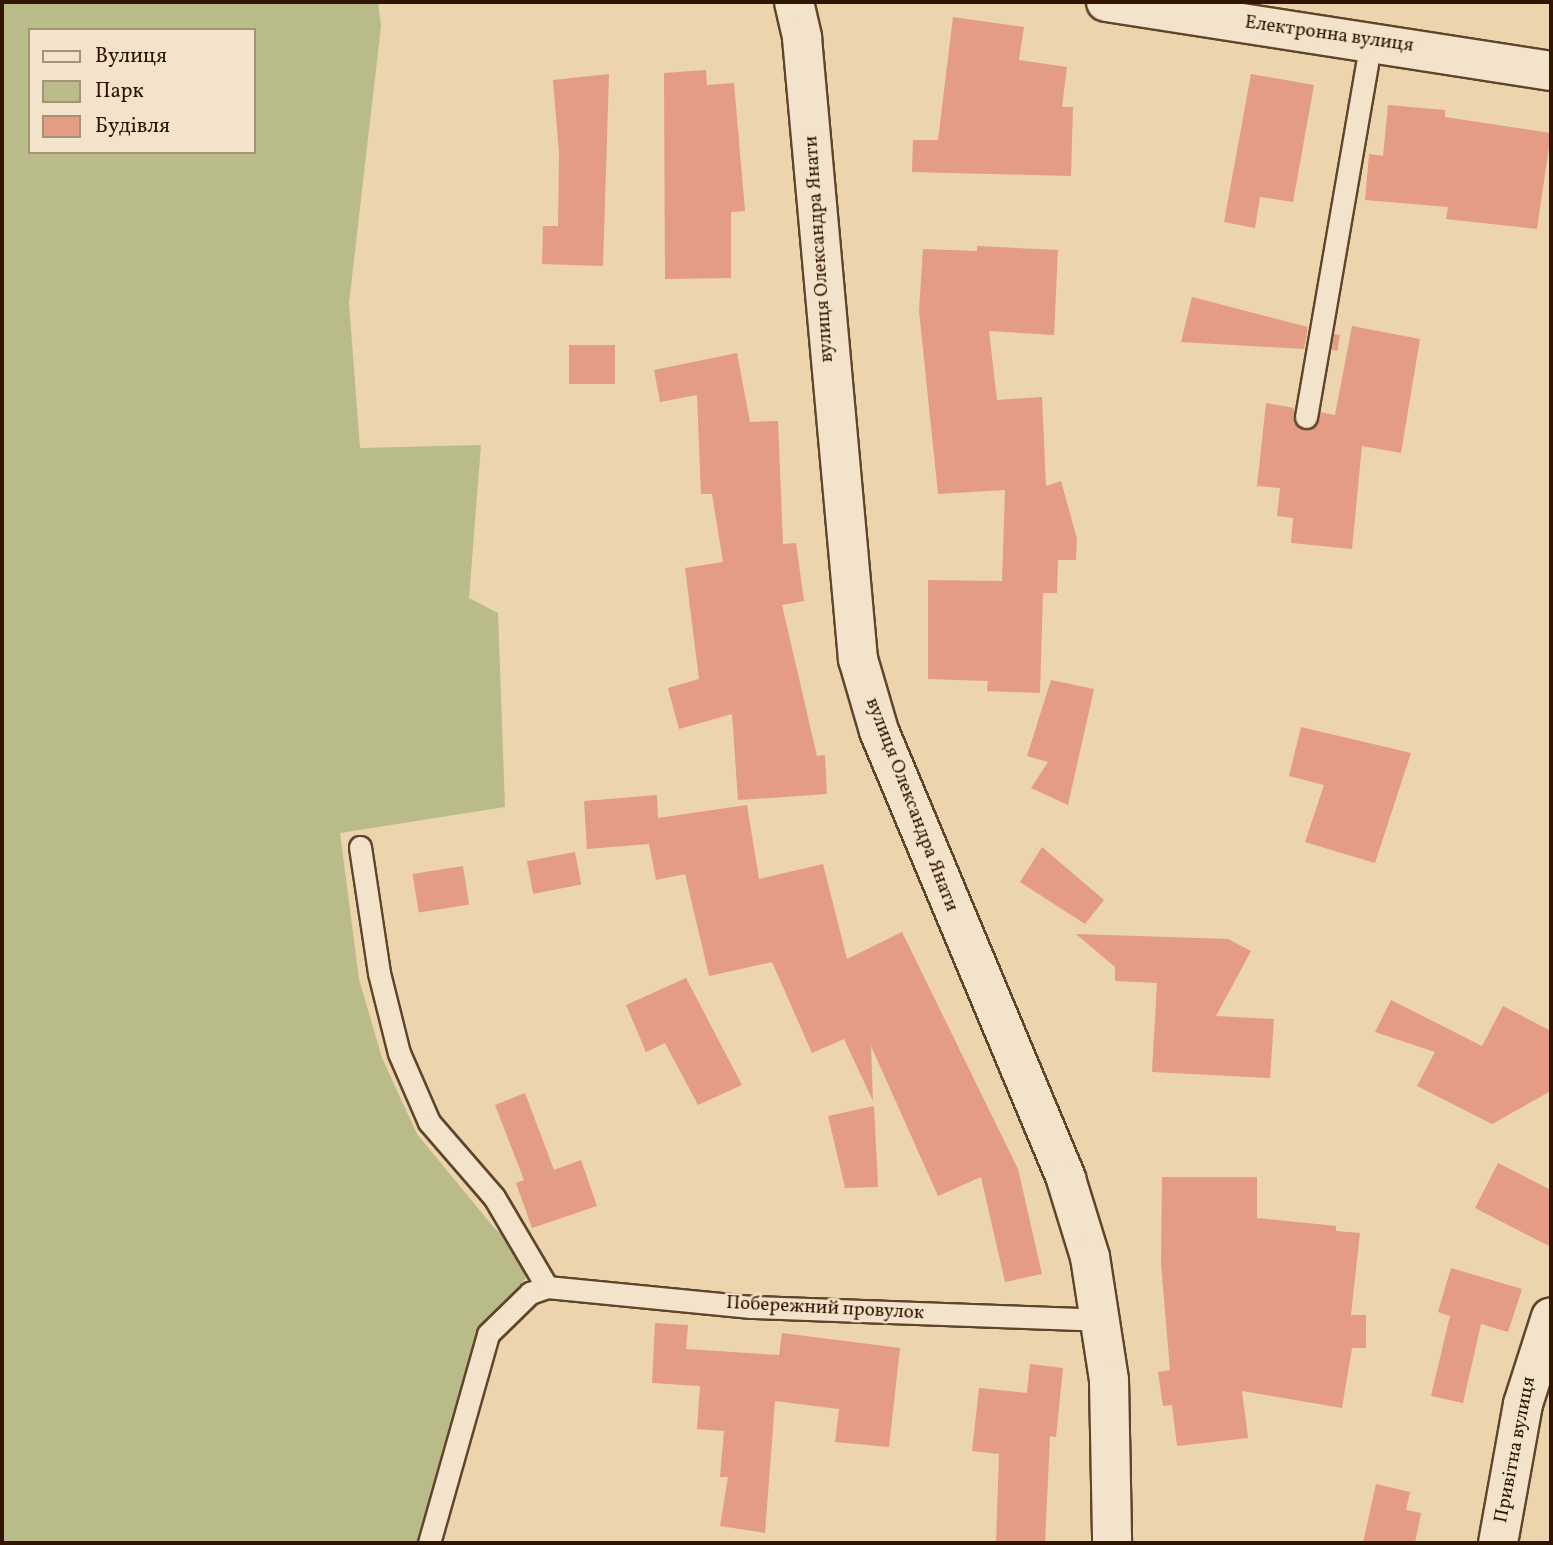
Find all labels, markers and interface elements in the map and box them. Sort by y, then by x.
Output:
street label: Електронна вулиця [1243,12,1415,58]
legend [28,28,256,154]
text: Вулиця [95,42,167,71]
text: Парк [95,77,144,106]
text: Будівля [95,112,170,141]
street label: вулиця Олександра Янати [801,135,839,363]
street label: вулиця Олександра Янати [860,695,962,915]
street label: Побережний провулок [726,1292,924,1326]
street label: Привітна вулиця [1491,1375,1541,1525]

